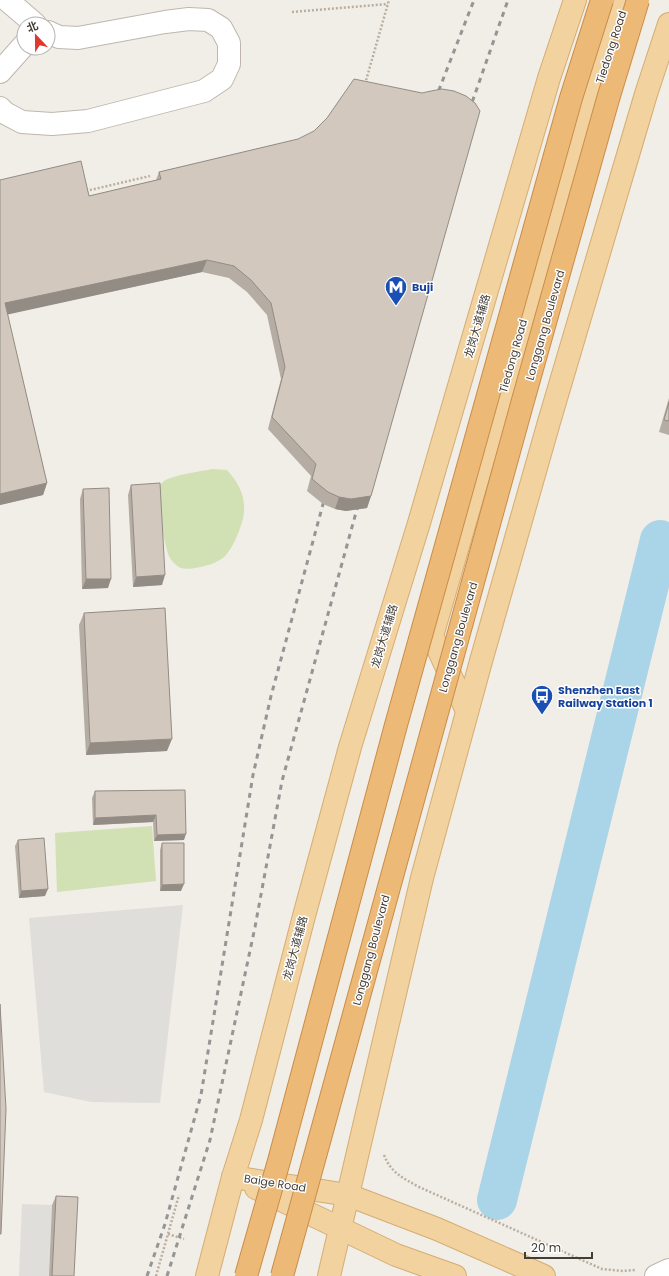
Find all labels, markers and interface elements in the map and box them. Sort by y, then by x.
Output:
street label: Tiedong Road [592,8,630,86]
north arrow [16,16,56,56]
text: 北 [24,17,40,36]
street label: Longgang Boulevard [522,268,568,382]
metro station icon: Buji [383,274,409,307]
place label: Buji [412,279,433,295]
street label: 龙岗大道辅路 [460,292,494,360]
street label: Tiedong Road [495,317,531,395]
street label: Longgang Boulevard [435,580,481,694]
street label: 龙岗大道辅路 [367,602,401,670]
place label: Shenzhen East Railway Station 1 [558,682,653,711]
bus stop icon: Shenzhen East Railway Station 1 [529,683,555,716]
street label: Longgang Boulevard [349,893,393,1007]
street label: 龙岗大道辅路 [279,914,311,982]
street label: Baige Road [243,1170,307,1196]
scale bar [525,1234,592,1260]
text: 20 m [531,1239,561,1256]

